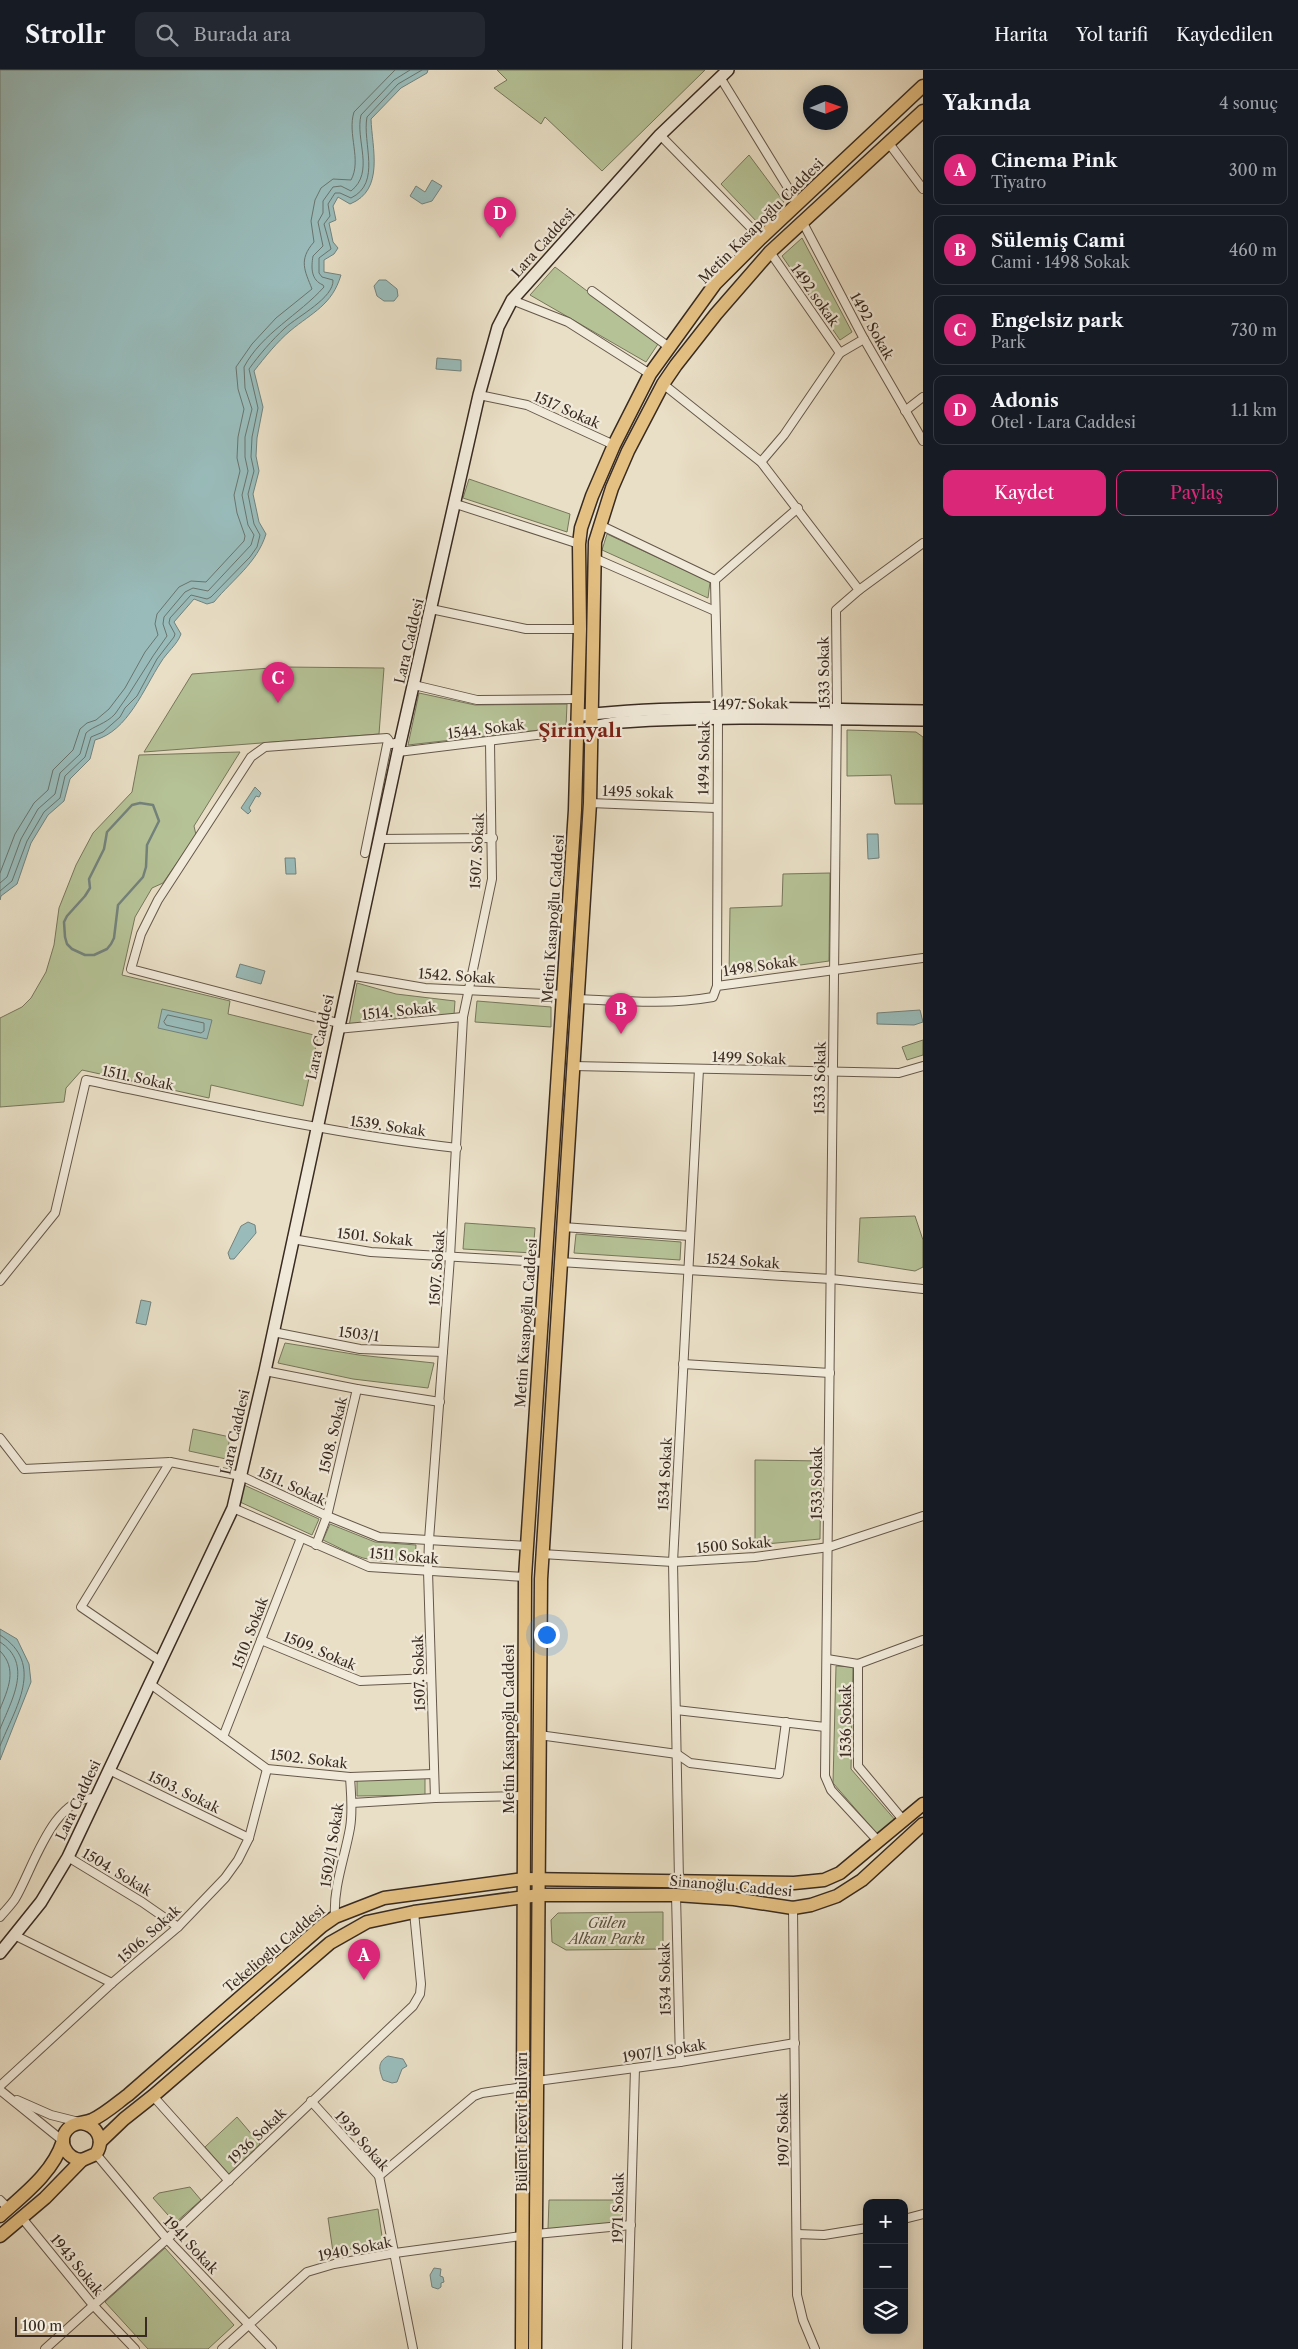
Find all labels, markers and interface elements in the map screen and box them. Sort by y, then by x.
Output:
search box [135,12,485,57]
text: Strollr [25,20,105,49]
icon: search [153,21,181,49]
text: Burada ara [193,23,291,46]
text: Harita [994,24,1048,46]
text: Yol tarifi [1076,24,1148,46]
text: Kaydedilen [1176,24,1273,46]
north arrow [803,85,848,130]
text: Yakında [943,90,1031,115]
text: 4 sonuç [1219,93,1278,113]
text: Cinema Pink [991,149,1117,172]
street label: Metin Kasapoğlu Caddesi [695,155,827,287]
text: A [954,160,966,180]
text: 300 m [1229,160,1277,180]
text: Tiyatro [991,172,1046,192]
pin: D [484,197,516,238]
street label: Lara Caddesi [507,205,579,281]
text: Sülemiş Cami [991,229,1125,252]
text: B [954,240,966,260]
text: 460 m [1229,240,1277,260]
text: Cami · 1498 Sokak [991,252,1130,272]
street label: 1492 sokak [787,260,844,330]
street label: 1492 Sokak [846,289,898,364]
text: Engelsiz park [991,309,1123,332]
text: C [954,320,966,340]
text: 730 m [1231,320,1277,340]
text: Park [991,332,1026,352]
street label: 1517 Sokak [531,387,604,433]
text: Adonis [991,389,1059,412]
text: D [953,400,967,420]
text: 1.1 km [1231,400,1277,420]
text: Otel · Lara Caddesi [991,412,1136,432]
button: Kaydet [943,470,1106,516]
button: Paylaş [1116,470,1278,516]
street label: Lara Caddesi [390,597,428,685]
street label: 1533 Sokak [814,636,834,710]
pin: C [262,662,294,703]
street label: 1497. Sokak [712,694,789,714]
street label: 1544. Sokak [447,715,526,743]
district label: Şirinyalı [538,719,622,742]
street label: 1494 Sokak [694,720,714,795]
street label: 1495 sokak [602,782,675,802]
street label: 1507. Sokak [466,812,488,889]
street label: Metin Kasapoğlu Caddesi [538,834,568,1004]
street label: 1498 Sokak [722,952,799,980]
street label: 1542. Sokak [418,964,497,988]
street label: Lara Caddesi [302,993,338,1081]
pin: B [605,993,637,1034]
street label: 1514. Sokak [361,998,438,1024]
street label: 1533 Sokak [810,1041,830,1115]
street label: 1499 Sokak [712,1048,787,1068]
street label: 1511. Sokak [100,1062,176,1095]
street label: 1539. Sokak [349,1112,428,1140]
street label: 1501. Sokak [336,1224,415,1250]
street label: 1507. Sokak [425,1228,449,1307]
street label: Metin Kasapoğlu Caddesi [511,1238,541,1408]
street label: 1524 Sokak [706,1249,781,1273]
street label: 1503/1 [338,1323,380,1345]
street label: Lara Caddesi [216,1388,254,1476]
street label: 1508. Sokak [315,1394,351,1475]
street label: 1534 Sokak [654,1436,676,1511]
street label: 1533 Sokak [808,1446,826,1519]
street label: 1511. Sokak [255,1462,330,1510]
street label: 1500 Sokak [696,1533,773,1557]
street label: 1511 Sokak [369,1544,440,1568]
street label: 1510. Sokak [228,1594,272,1672]
your location [534,1622,560,1648]
street label: 1509. Sokak [281,1628,360,1675]
street label: 1507. Sokak [409,1634,429,1711]
street label: Metin Kasapoğlu Caddesi [500,1644,518,1814]
street label: 1536 Sokak [837,1683,855,1758]
street label: 1502. Sokak [269,1745,350,1773]
street label: Lara Caddesi [52,1757,104,1843]
street label: 1503. Sokak [145,1767,224,1818]
street label: 1502/1 Sokak [316,1801,348,1889]
street label: 1504. Sokak [79,1844,156,1900]
street label: Si̇nanoğlu Caddesi [669,1872,793,1900]
street label: 1506. Sokak [114,1901,185,1967]
street label: Tekelioglu Caddesi [220,1901,328,1997]
park label: Gülen Alkan Parkı [567,1914,646,1948]
pin: A [348,1939,380,1980]
street label: 1534 Sokak [655,1941,675,2016]
street label: 1907/1 Sokak [621,2035,708,2066]
street label: Bülent Ecevit Bulvarı [513,2052,531,2192]
street label: 1907 Sokak [773,2092,793,2167]
street label: 1936 Sokak [224,2103,291,2168]
street label: 1939 Sokak [331,2107,394,2176]
street label: 1971 Sokak [608,2172,628,2244]
map controls [863,2199,908,2334]
button: + [863,2199,908,2244]
street label: 1941 Sokak [160,2213,223,2278]
street label: 1943 Sokak [47,2231,108,2300]
street label: 1940 Sokak [316,2233,394,2265]
button: − [863,2244,908,2289]
button: layers [863,2289,908,2334]
scale bar [15,2314,148,2337]
text: 100 m [22,2317,62,2335]

